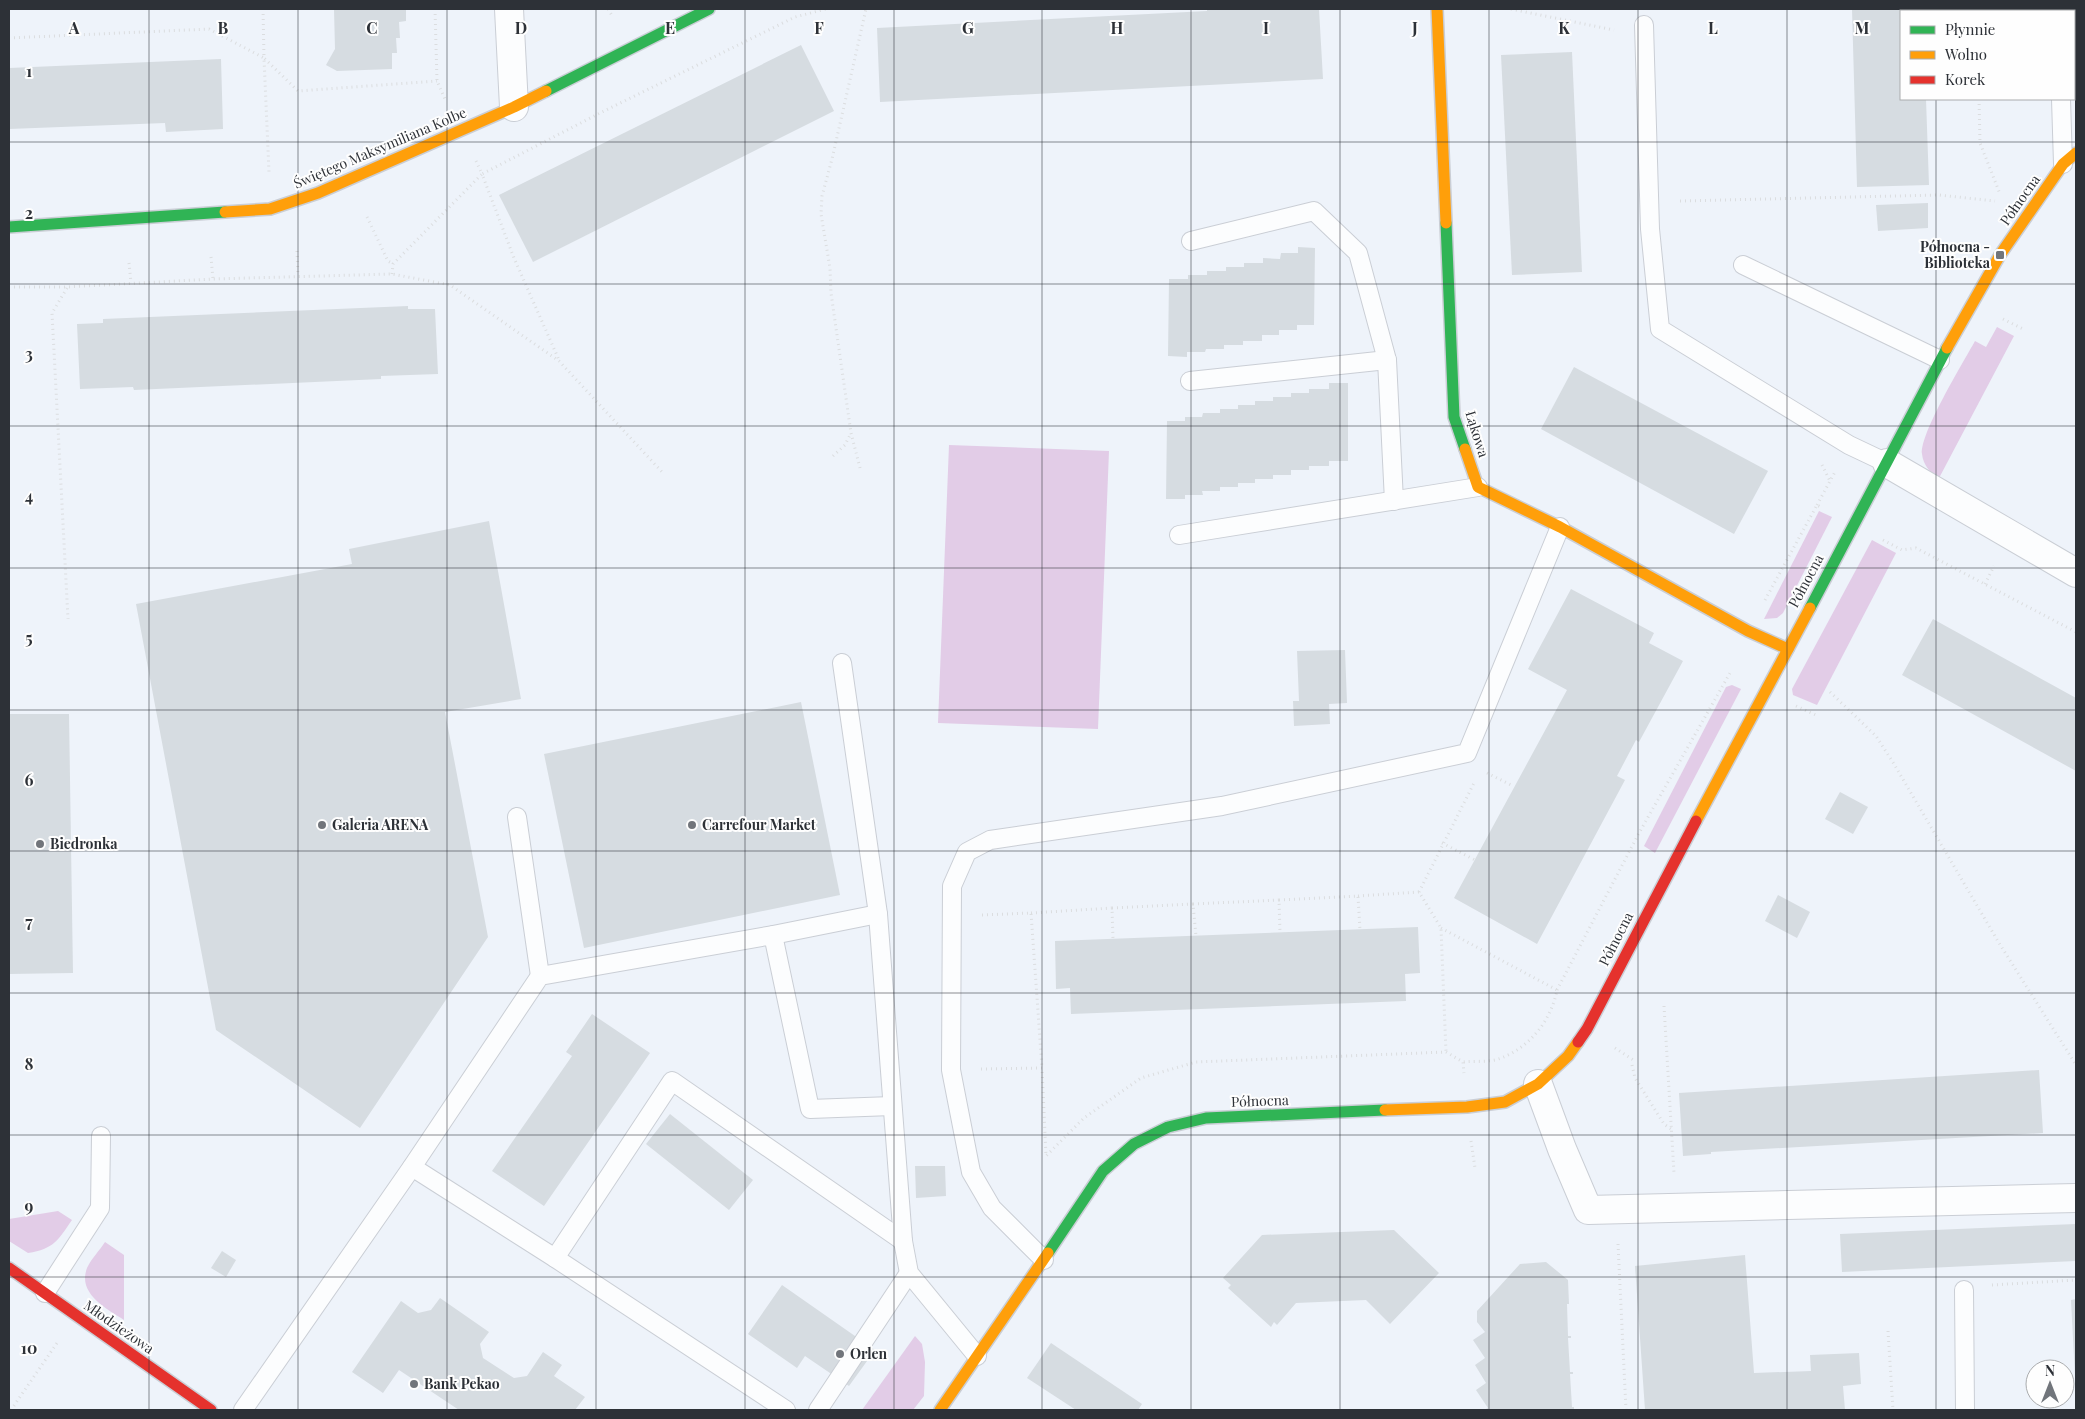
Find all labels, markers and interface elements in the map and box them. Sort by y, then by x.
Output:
legend [1900,10,2075,100]
text: A [68,17,80,38]
text: B [218,17,229,38]
text: C [366,17,378,38]
text: D [515,17,527,38]
text: E [665,17,675,38]
text: F [814,17,824,38]
text: G [962,17,974,38]
text: H [1111,17,1124,38]
text: I [1263,17,1269,38]
text: J [1411,17,1418,38]
text: K [1558,17,1570,38]
text: L [1708,17,1718,38]
text: M [1855,17,1870,38]
text: Płynnie [1945,19,1995,39]
text: Wolno [1944,44,1987,64]
text: 1 [26,60,32,81]
text: Korek [1945,69,1986,89]
street label: Świętego Maksymiliana Kolbe [290,102,469,193]
street label: Północna [1995,171,2044,229]
text: 2 [25,202,33,223]
place label: Północna - Biblioteka [1920,237,1991,272]
marker: Północna - Biblioteka [1994,249,2006,261]
text: 3 [25,343,33,364]
street label: Łąkowa [1461,408,1494,459]
text: 4 [25,485,33,506]
street label: Północna [1784,551,1828,611]
text: 5 [25,627,33,648]
text: 6 [25,769,34,790]
place label: Galeria ARENA [332,815,429,834]
place label: Carrefour Market [702,815,816,834]
marker: Galeria ARENA [316,819,328,831]
marker: Carrefour Market [686,819,698,831]
place label: Biedronka [50,834,118,853]
marker: Biedronka [34,838,46,850]
street label: Północna [1594,909,1637,969]
text: 7 [25,911,33,932]
text: 8 [25,1053,34,1074]
street label: Północna [1231,1090,1289,1111]
text: 9 [25,1195,34,1216]
street label: Młodzieżowa [80,1295,158,1358]
text: 10 [21,1337,37,1358]
place label: Orlen [850,1344,887,1363]
marker: Orlen [834,1348,846,1360]
north arrow [2025,1359,2075,1409]
text: N [2045,1361,2055,1380]
place label: Bank Pekao [424,1374,500,1393]
marker: Bank Pekao [408,1378,420,1390]

